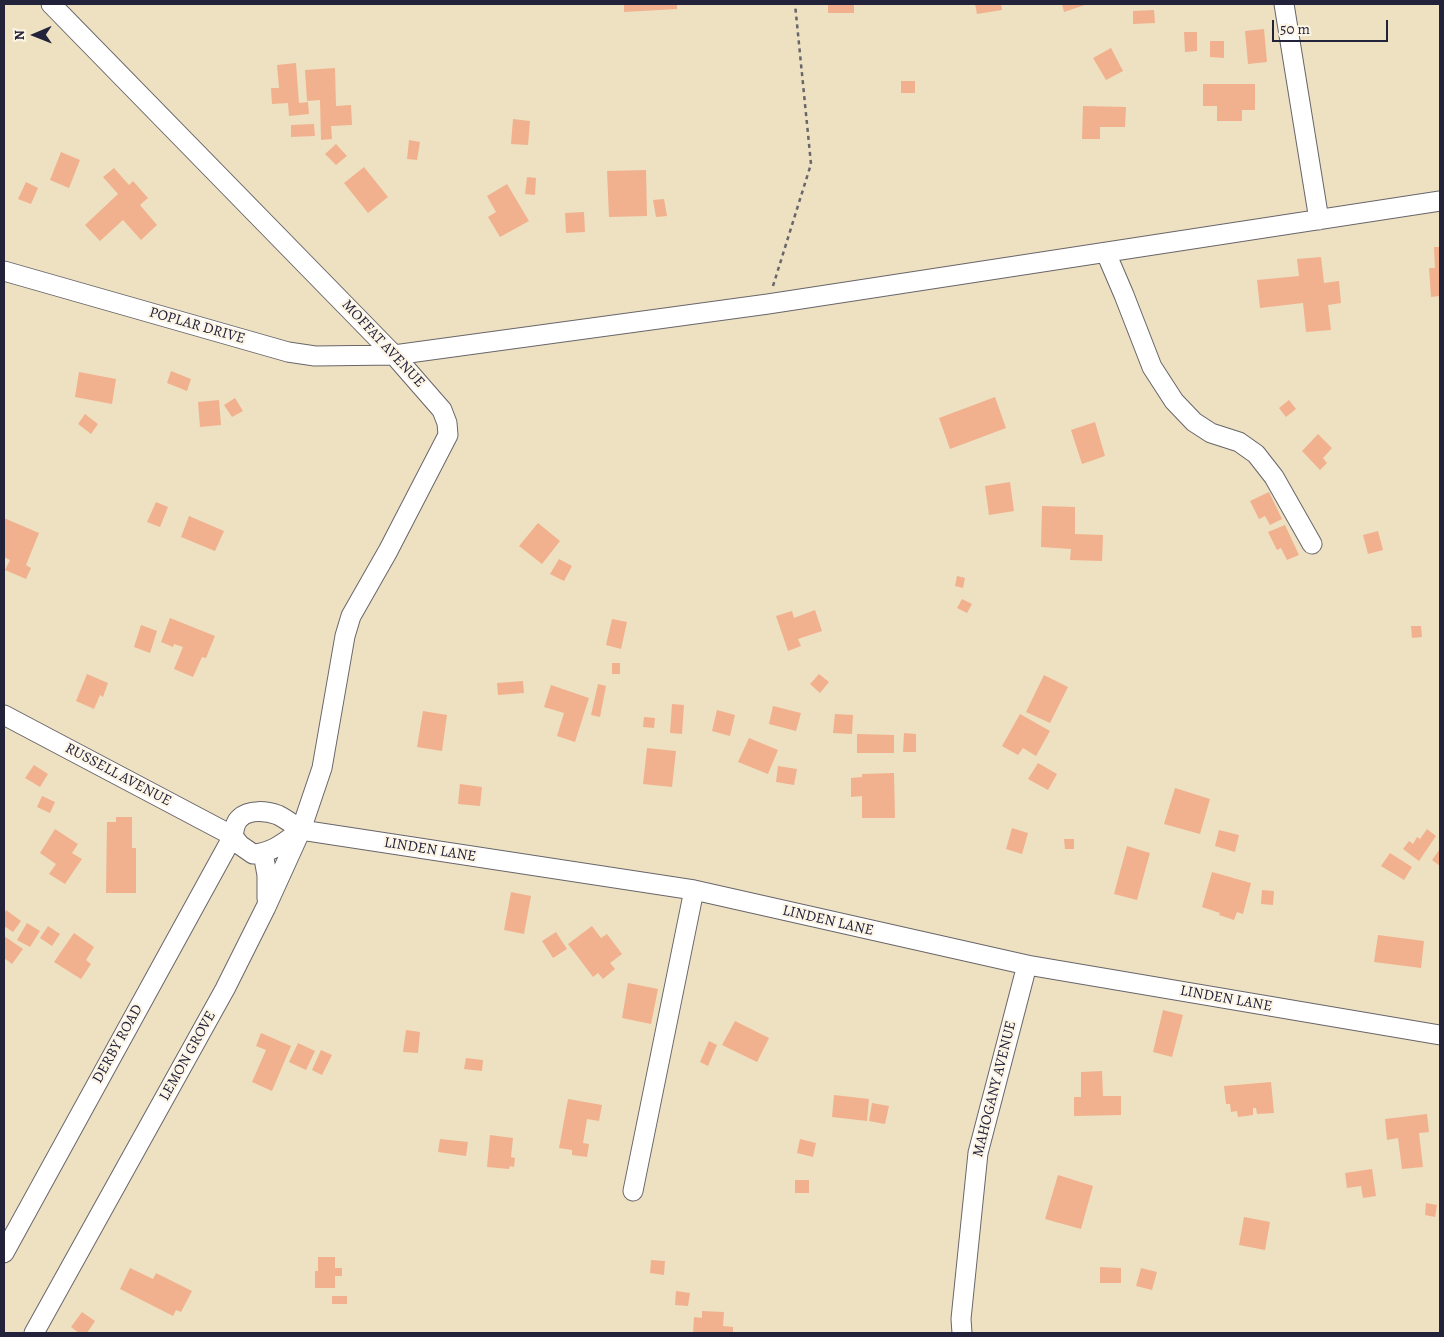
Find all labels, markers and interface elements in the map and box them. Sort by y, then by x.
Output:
north arrow [10,10,60,60]
scale bar [1274,10,1390,42]
text: 50 m [1280,19,1310,39]
text: N [10,30,29,41]
street label: MOFFAT AVENUE [338,296,428,392]
street label: POPLAR DRIVE [147,304,247,348]
street label: RUSSELL AVENUE [62,739,174,811]
street label: LINDEN LANE [383,834,477,866]
street label: LINDEN LANE [781,902,875,940]
street label: LINDEN LANE [1179,982,1273,1016]
street label: DERBY ROAD [89,1002,147,1086]
street label: LEMON GROVE [156,1008,220,1104]
street label: MAHOGANY AVENUE [969,1019,1021,1159]

